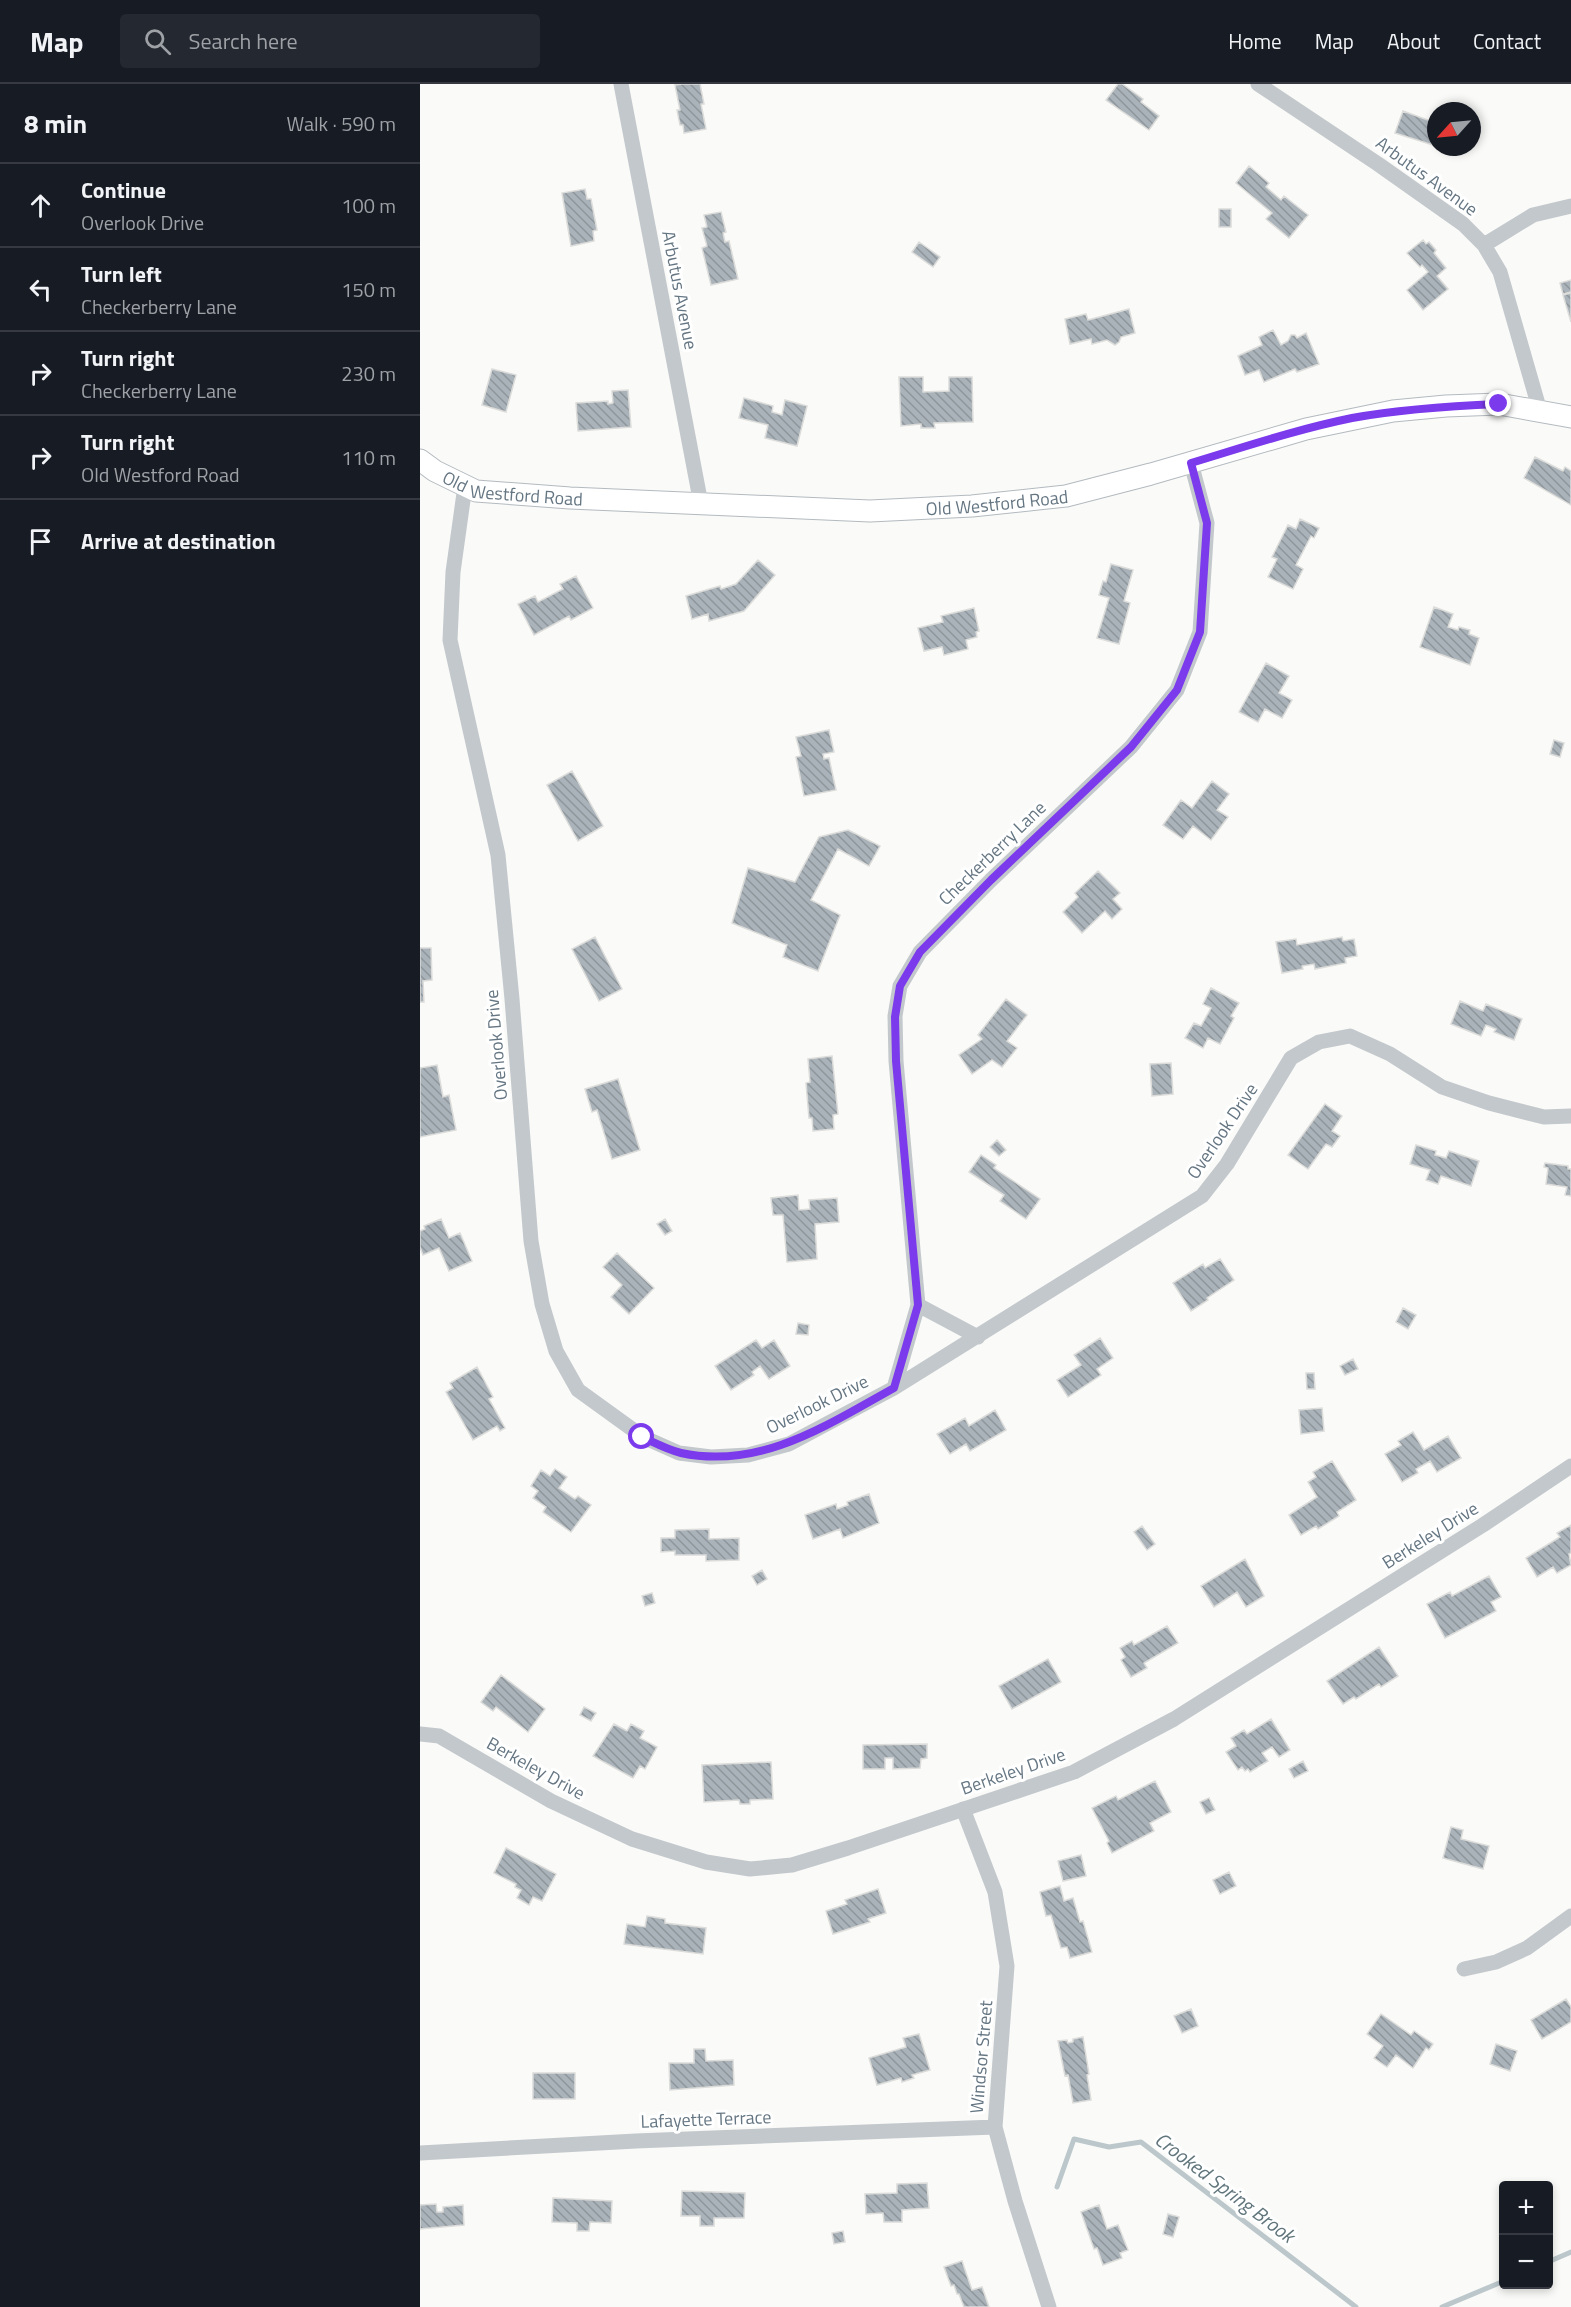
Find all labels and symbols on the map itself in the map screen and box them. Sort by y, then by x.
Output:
north arrow [1427,102,1481,156]
street label: Arbutus Avenue [1370,130,1484,222]
street label: Arbutus Avenue [655,228,705,352]
route end [1485,390,1511,416]
street label: Old Westford Road [438,463,583,512]
street label: Old Westford Road [925,482,1069,522]
street label: Checkerberry Lane [932,795,1052,911]
street label: Overlook Drive [478,989,514,1101]
street label: Overlook Drive [1180,1078,1264,1184]
street label: Overlook Drive [761,1368,873,1440]
route start [628,1423,654,1449]
street label: Berkeley Drive [1377,1495,1483,1575]
street label: Berkeley Drive [482,1730,590,1806]
street label: Berkeley Drive [957,1740,1069,1802]
street label: Windsor Street [963,1999,999,2115]
street label: Lafayette Terrace [640,2103,772,2135]
water label: Crooked Spring Brook [1148,2124,1303,2251]

